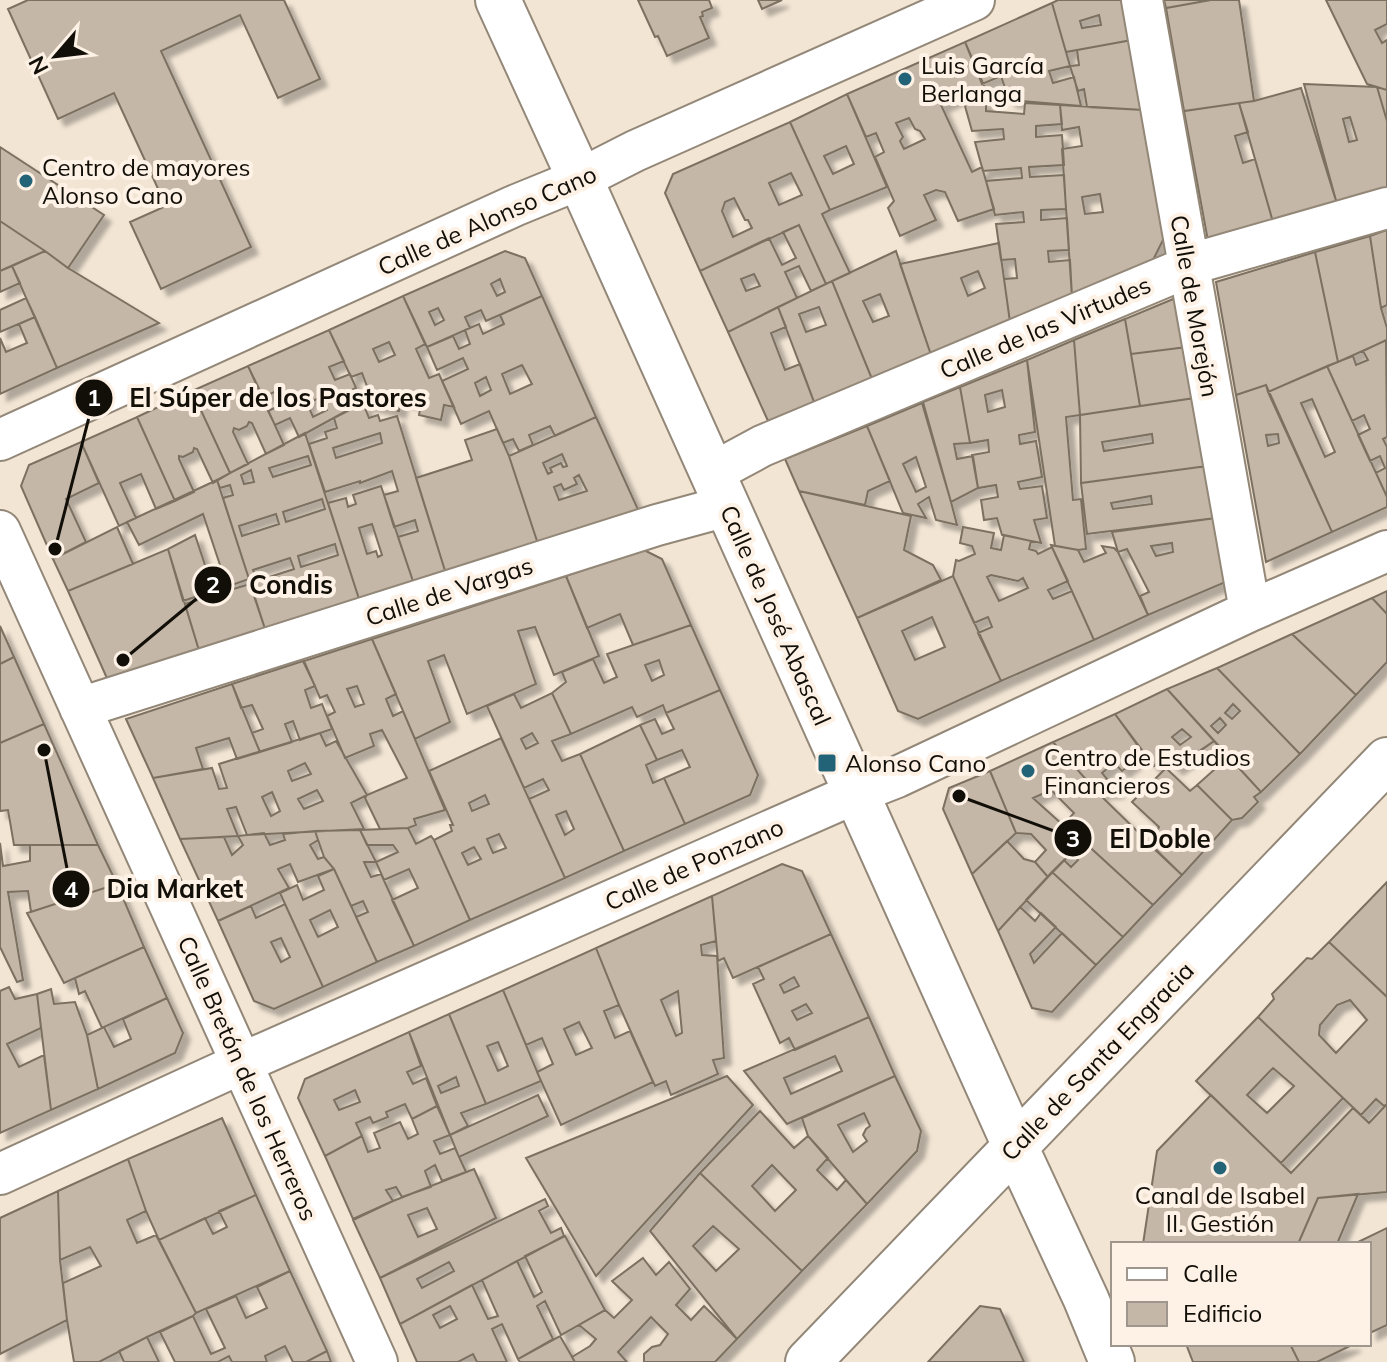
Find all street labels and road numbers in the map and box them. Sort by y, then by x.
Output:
street label: Calle de Alonso Cano [373,158,601,282]
street label: Calle de Morejón [1164,213,1226,399]
street label: Calle de las Virtudes [935,269,1155,385]
street label: Calle de José Abascal [714,500,838,730]
street label: Calle de Vargas [362,550,536,632]
street label: Calle de Ponzano [600,811,788,917]
street label: Calle Bretón de los Herreros [172,931,324,1225]
street label: Calle de Santa Engracia [994,955,1200,1167]

